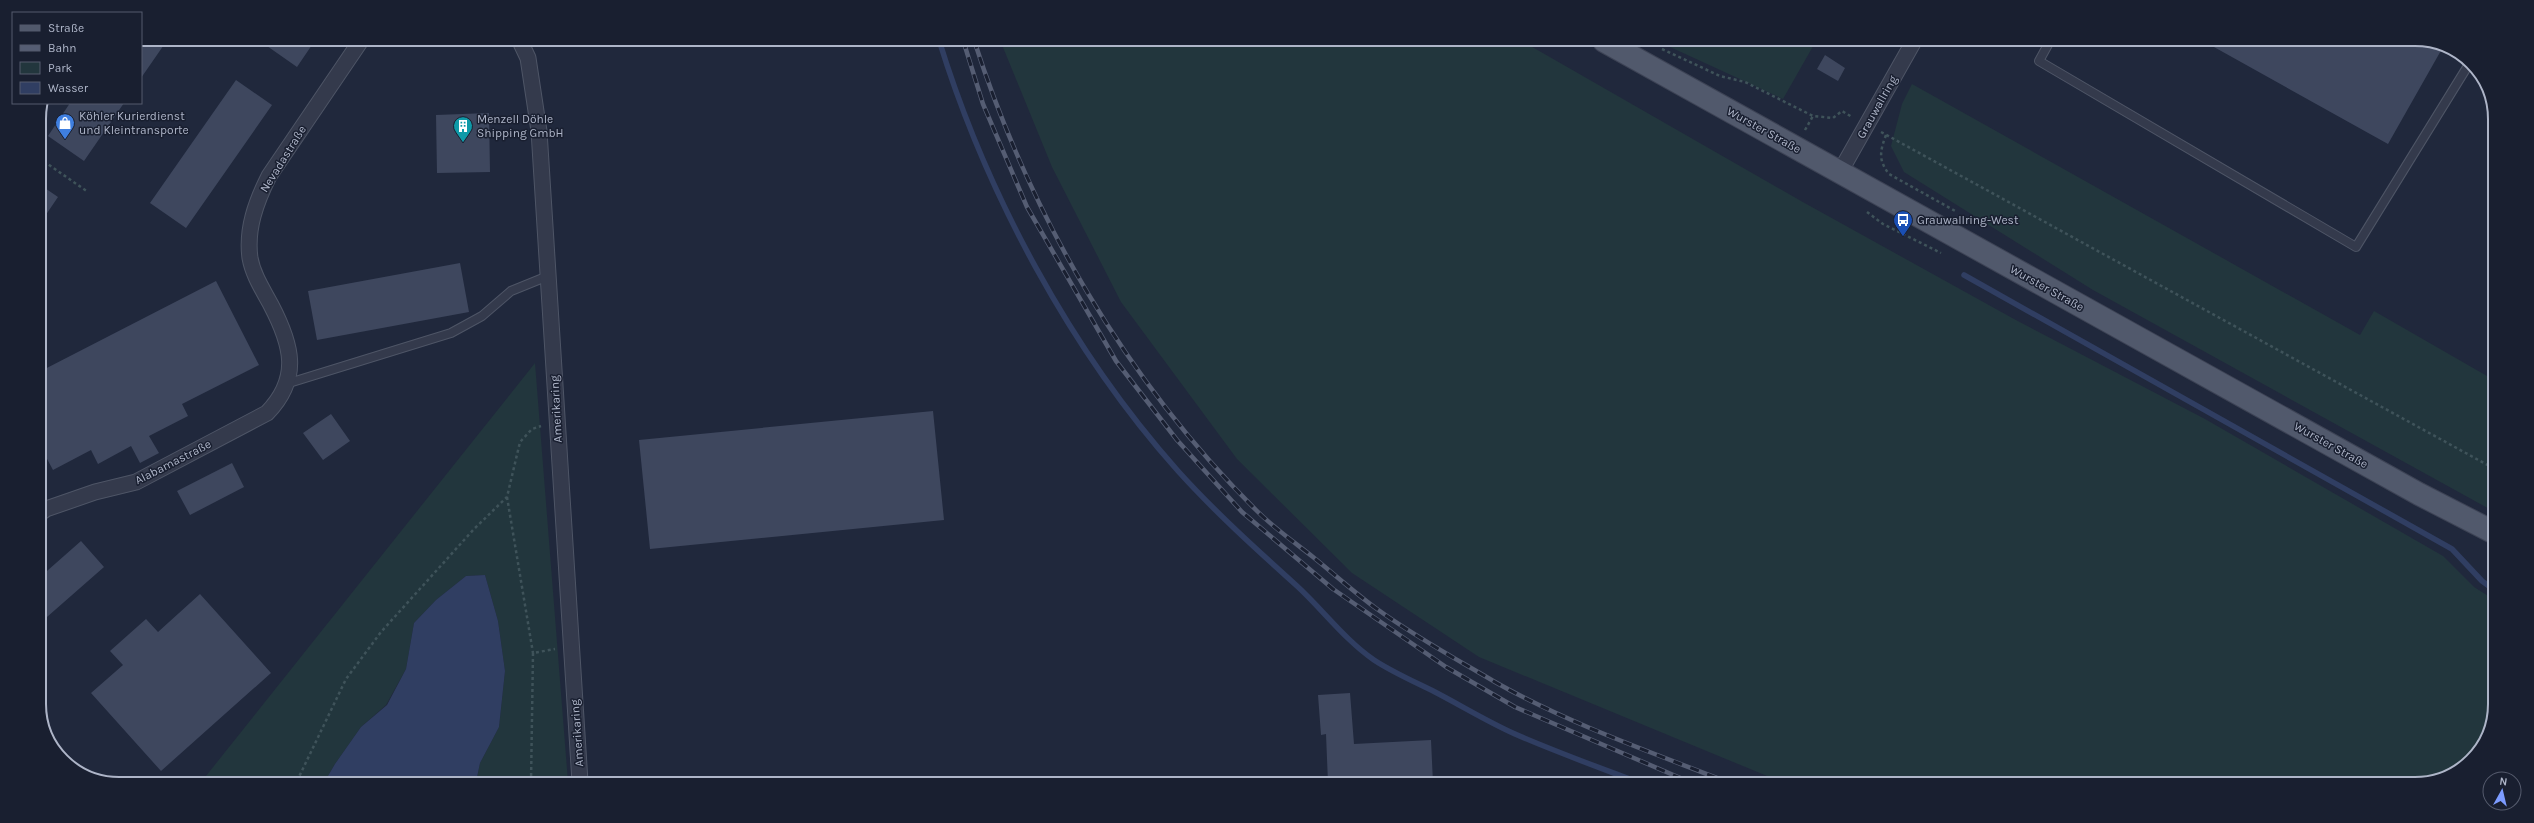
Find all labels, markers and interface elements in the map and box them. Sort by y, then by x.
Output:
legend [12,12,142,104]
text: Straße [48,21,84,35]
text: Bahn [48,41,77,55]
text: Park [48,61,73,75]
street label: Grauwallring [1854,73,1900,141]
text: Wasser [48,81,89,95]
street label: Wurster Straße [1725,104,1803,156]
place label: Köhler Kurierdienst und Kleintransporte [79,109,189,137]
shop icon: Köhler Kurierdienst und Kleintransporte [54,112,76,140]
place label: Menzell Döhle Shipping GmbH [477,112,564,140]
building icon: Menzell Döhle Shipping GmbH [452,115,474,143]
street label: Nevadastraße [257,123,309,195]
bus stop icon: Grauwallring-West [1892,209,1914,237]
place label: Grauwallring-West [1917,213,2019,227]
street label: Wurster Straße [2008,262,2086,314]
street label: Amerikaring [547,375,565,443]
street label: Wurster Straße [2292,419,2370,471]
street label: Alabamastraße [133,437,213,487]
street label: Amerikaring [568,699,586,767]
north arrow [2482,771,2522,811]
text: N [2499,775,2508,789]

